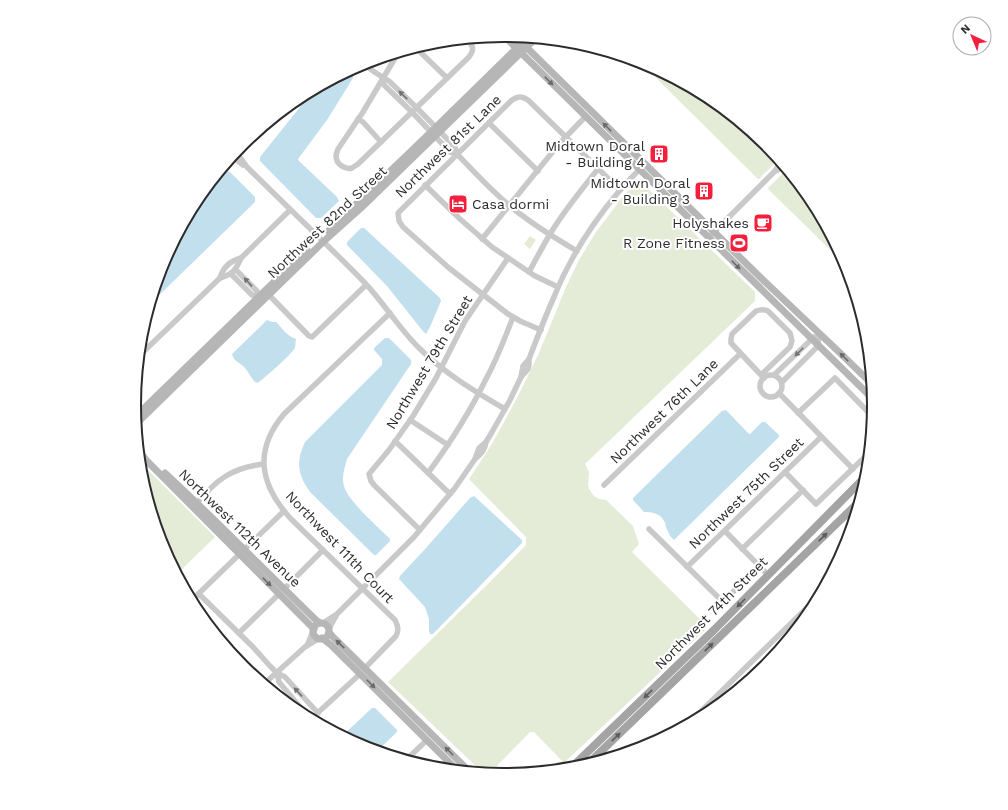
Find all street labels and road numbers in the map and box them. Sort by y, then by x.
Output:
street label: Northwest 81st Lane [392,91,504,201]
street label: Northwest 82nd Street [264,163,390,281]
street label: Northwest 79th Street [383,292,475,432]
street label: Northwest 76th Lane [607,355,721,467]
street label: Northwest 75th Street [686,434,807,552]
street label: Northwest 112th Avenue [176,466,304,590]
street label: Northwest 111th Court [282,488,398,606]
street label: Northwest 74th Street [652,553,771,672]

